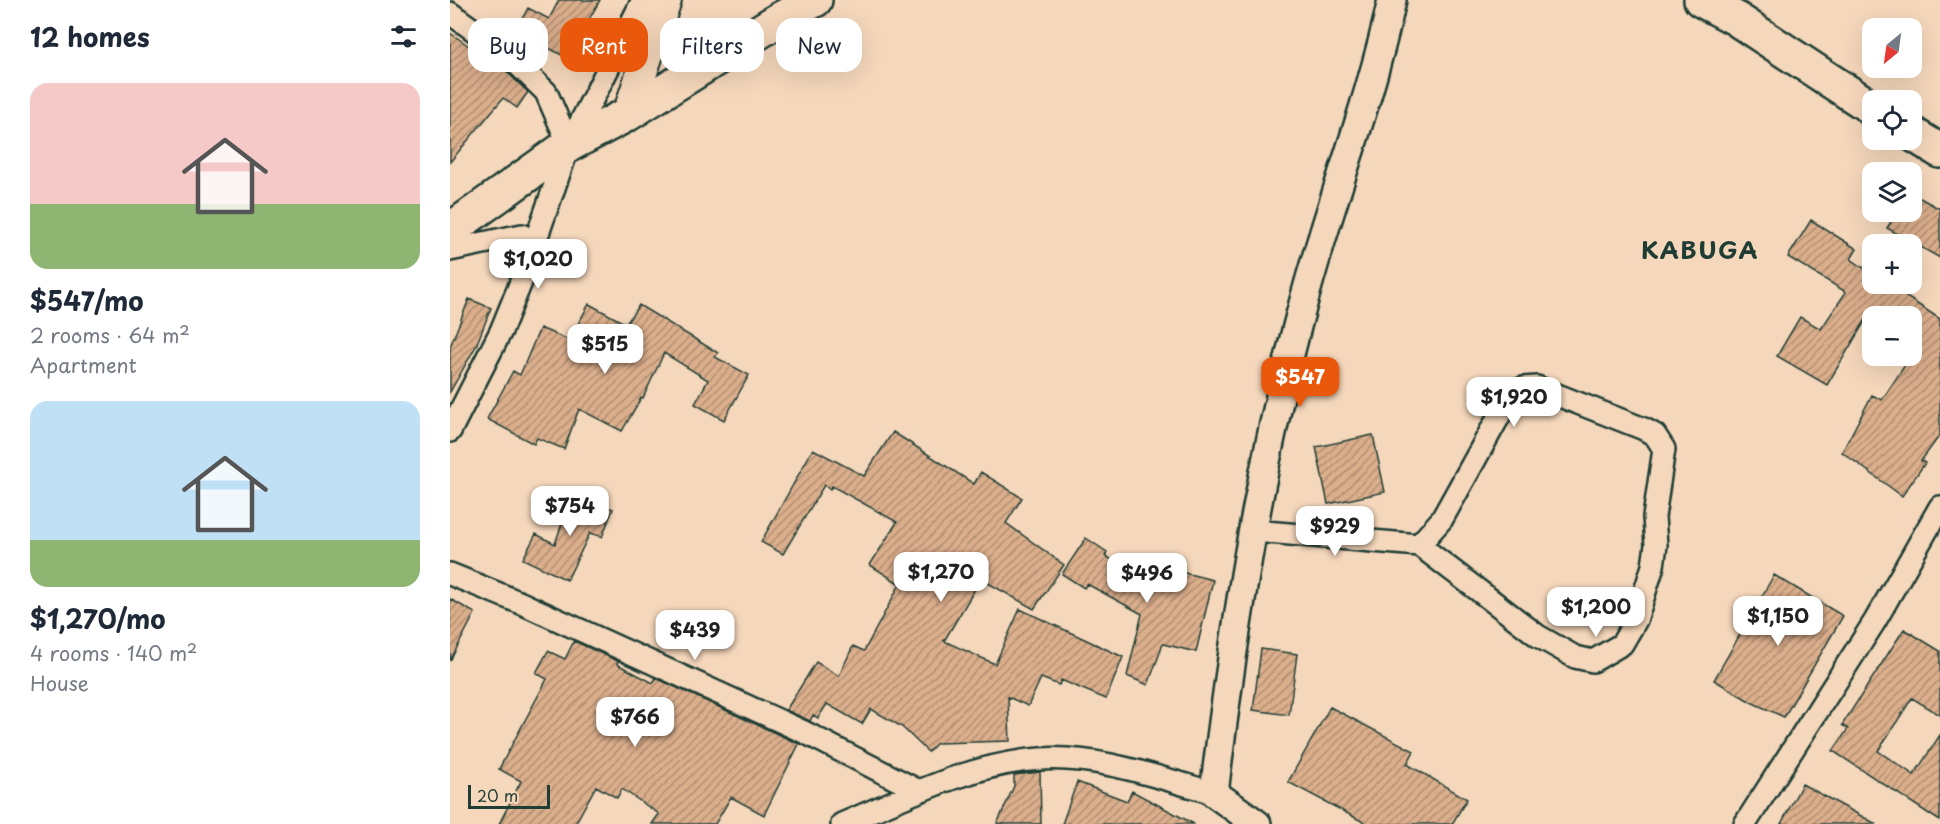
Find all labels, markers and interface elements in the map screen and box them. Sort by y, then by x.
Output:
text: 12 homes [30,17,150,56]
chip: Buy [468,18,548,72]
chip: Rent [560,18,648,72]
chip: Filters [660,18,764,72]
chip: New [776,18,862,72]
north arrow [1862,18,1922,78]
map controls [1862,18,1922,366]
icon: filters [387,20,420,53]
button: locate [1862,90,1922,150]
icon: home [171,122,279,230]
button: layers [1862,162,1922,222]
district label: KABUGA [1641,231,1759,267]
button: + [1862,234,1922,294]
pin: $1,020 [489,239,587,290]
text: $1,020 [503,243,573,273]
text: $547/mo [30,281,144,320]
button: − [1862,306,1922,366]
text: 2 rooms · 64 m² [30,320,190,350]
pin: $515 [569,324,641,375]
text: $515 [581,328,629,358]
text: Apartment [30,350,137,380]
pin: $547 [1264,357,1336,408]
text: $547 [1275,361,1325,391]
pin: $1,920 [1465,377,1563,428]
text: $1,920 [1480,381,1548,411]
icon: home [171,440,279,548]
pin: $754 [534,486,606,537]
text: $754 [545,490,595,520]
pin: $929 [1299,506,1371,557]
text: $929 [1310,510,1360,540]
pin: $1,270 [892,552,990,603]
pin: $496 [1111,553,1183,604]
text: $1,270 [908,556,974,586]
text: $496 [1121,557,1173,587]
pin: $1,200 [1547,587,1645,638]
text: $1,200 [1561,591,1631,621]
pin: $1,150 [1729,596,1827,647]
text: $1,270/mo [30,599,166,638]
text: $1,150 [1747,600,1809,630]
pin: $439 [659,610,731,661]
text: $439 [670,614,720,644]
text: 4 rooms · 140 m² [30,638,197,668]
text: House [30,668,89,698]
pin: $766 [599,697,671,748]
text: $766 [610,701,660,731]
scale bar [468,782,550,810]
text: 20 m [477,783,518,807]

